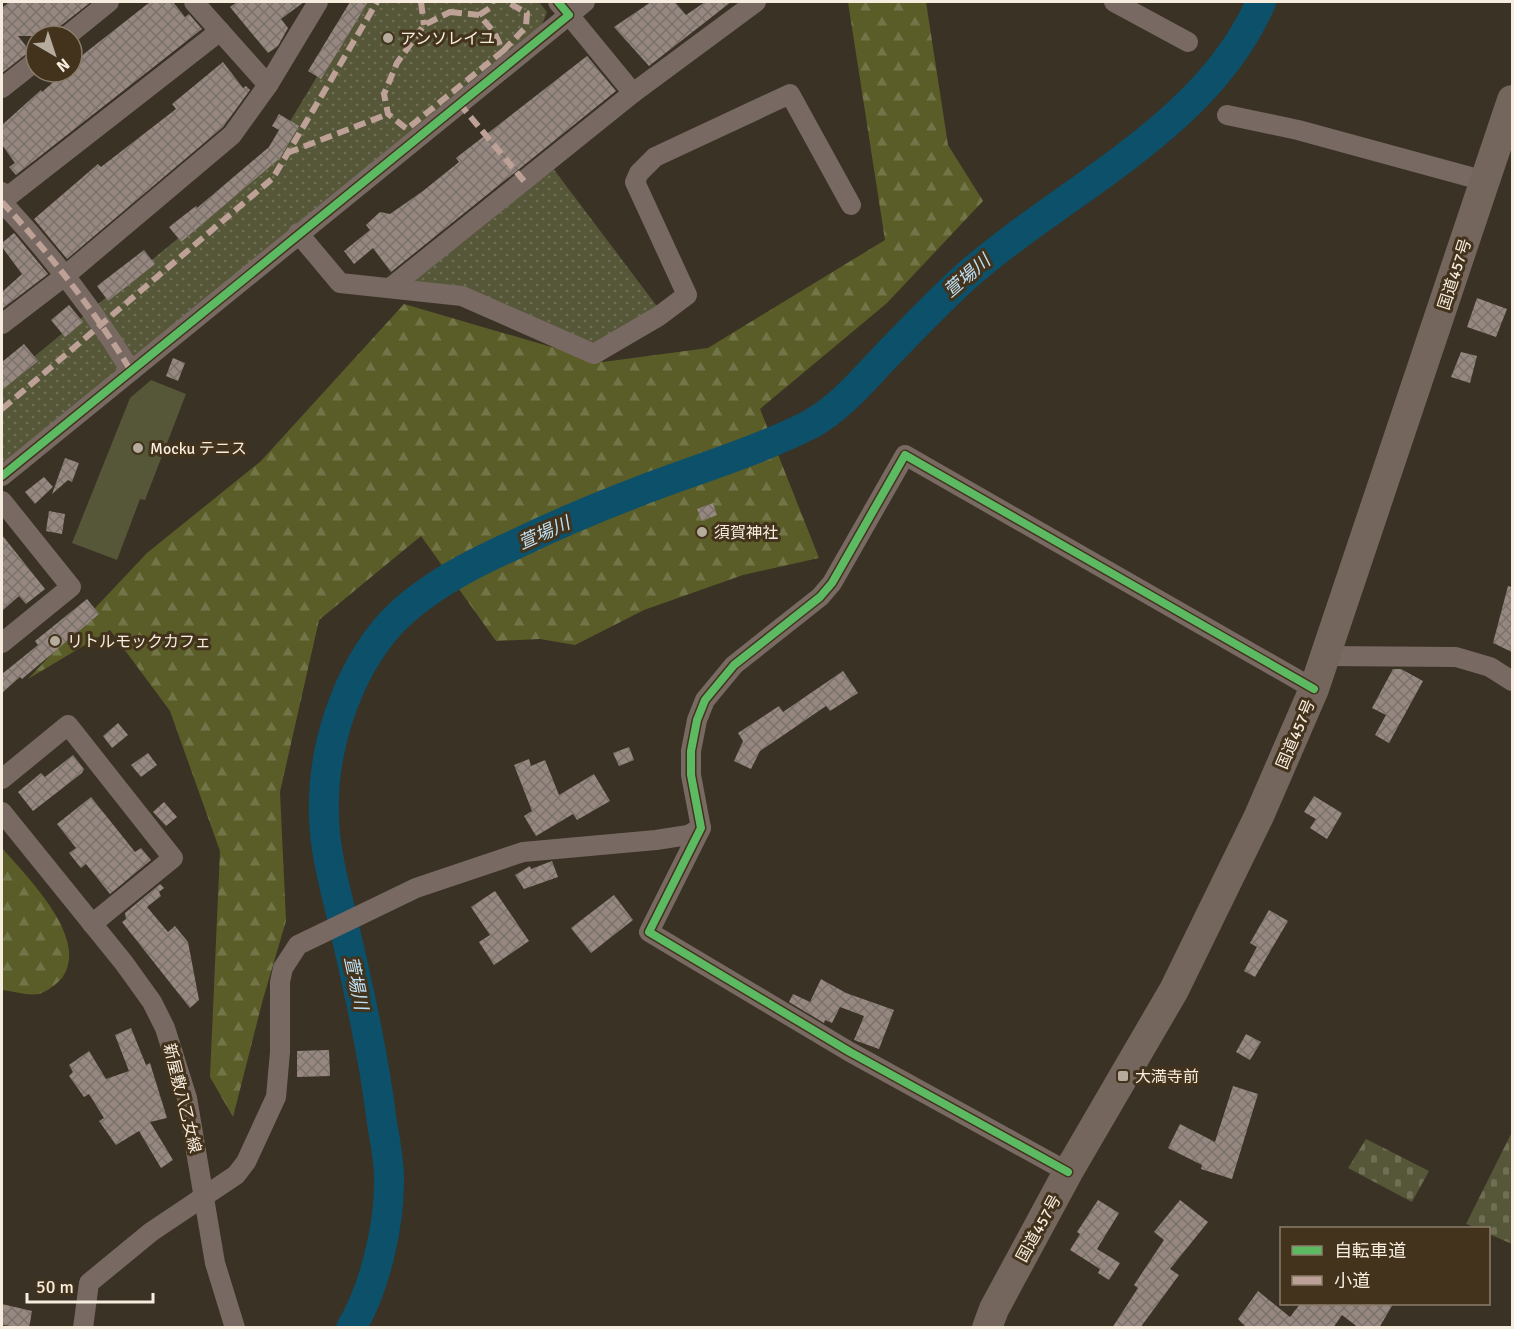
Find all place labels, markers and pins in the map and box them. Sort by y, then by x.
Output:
place label: アンソレイユ [400,29,495,49]
marker: アンソレイユ [381,31,395,45]
place label: Mocku テニス [150,439,247,459]
marker: Mocku テニス [131,441,145,455]
place label: 須賀神社 [714,523,778,543]
marker: 須賀神社 [695,525,709,539]
place label: リトルモックカフェ [67,632,211,652]
marker: リトルモックカフェ [48,634,62,648]
place label: 大満寺前 [1135,1067,1199,1087]
marker: 大満寺前 [1116,1069,1130,1083]

